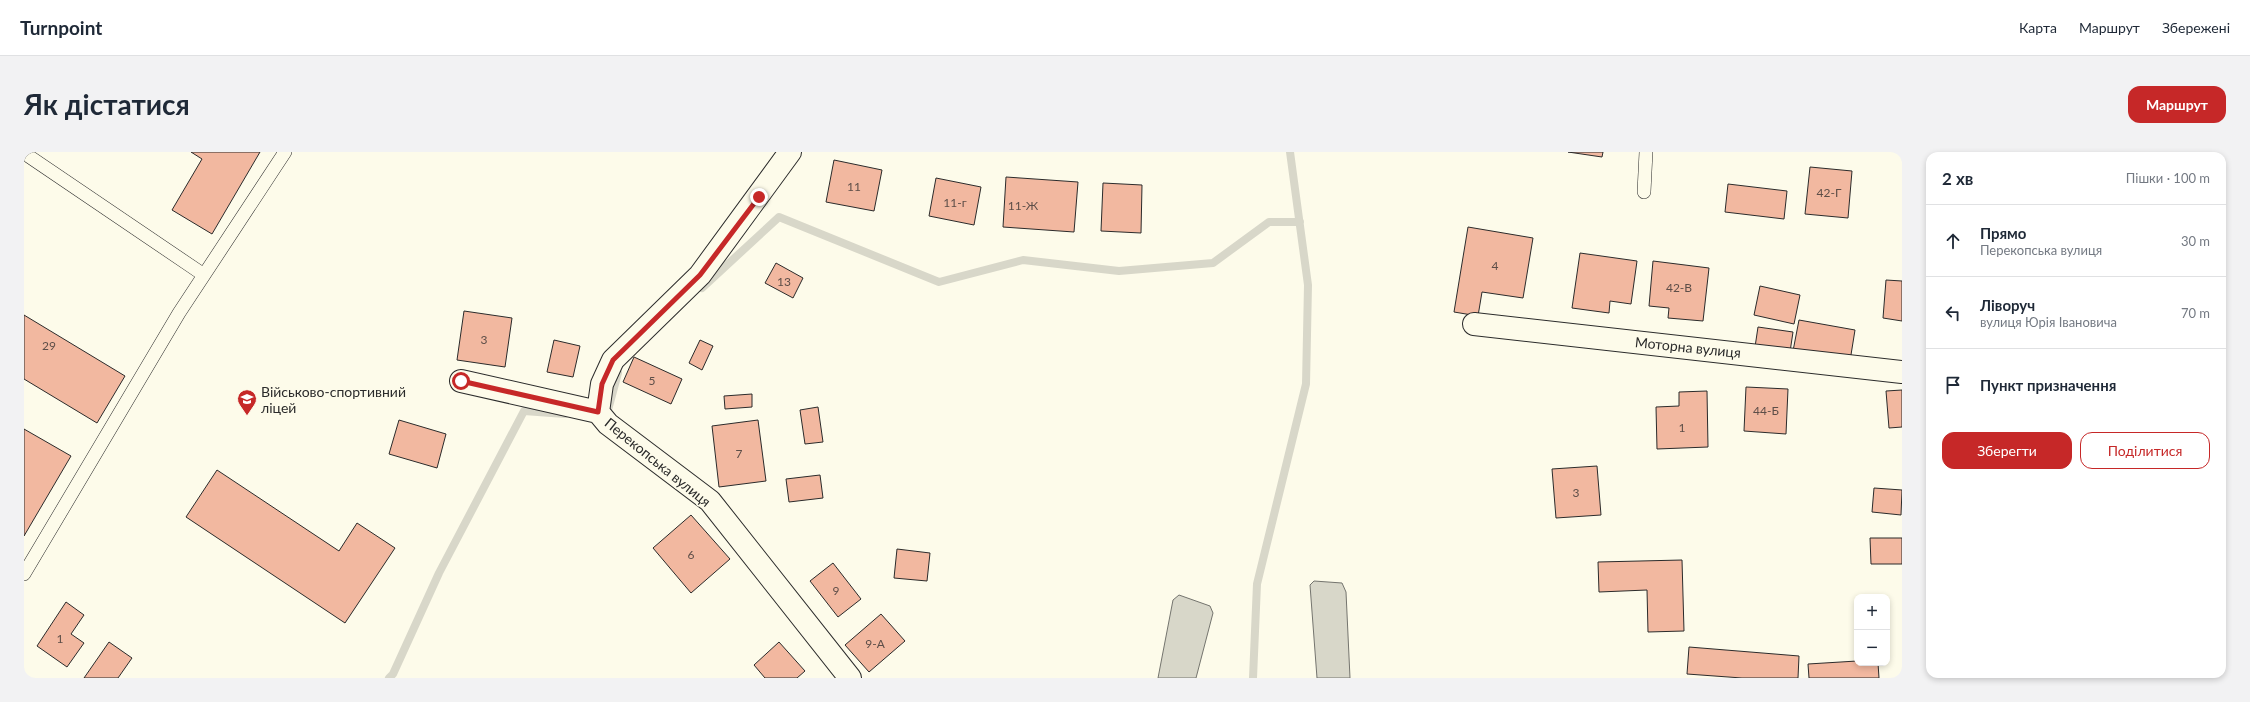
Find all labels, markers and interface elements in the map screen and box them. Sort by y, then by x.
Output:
text: Turnpoint [20,16,102,39]
text: Карта [2019,19,2057,36]
text: Маршрут [2079,19,2140,36]
text: Збережені [2162,19,2230,36]
button: Маршрут [2128,86,2226,123]
text: Як дістатися [24,87,190,121]
text: 2 хв [1942,168,1973,189]
text: Пішки · 100 m [2126,170,2210,186]
house number: 11 [847,179,861,194]
house number: 42-Г [1817,185,1842,200]
route end [750,188,768,206]
house number: 11-г [943,195,967,210]
house number: 11-Ж [1008,198,1039,213]
text: Прямо [1980,224,2026,242]
icon: ahead [1942,230,1964,252]
text: 30 m [2181,233,2210,249]
text: Перекопська вулиця [1980,242,2102,258]
house number: 4 [1492,258,1499,273]
house number: 13 [777,274,791,289]
house number: 42-В [1666,280,1692,295]
text: Ліворуч [1980,296,2035,314]
icon: left [1942,302,1964,324]
text: 70 m [2181,305,2210,321]
text: вулиця Юрія Івановича [1980,314,2117,330]
house number: 3 [481,332,488,347]
street label: Моторна вулиця [1634,333,1742,361]
house number: 29 [42,338,56,353]
route start [452,372,470,390]
house number: 5 [649,373,656,388]
icon: arrive [1942,374,1964,396]
text: Пункт призначення [1980,376,2116,394]
place label: Військово-спортивний ліцей [261,383,406,416]
school or university icon: Військово-спортивний ліцей [236,388,258,416]
house number: 44-Б [1753,403,1779,418]
street label: Перекопська вулиця [602,414,714,510]
house number: 1 [1679,420,1686,435]
button: Зберегти [1942,432,2072,469]
button: Поділитися [2080,432,2210,469]
house number: 7 [736,446,743,461]
house number: 3 [1573,485,1580,500]
house number: 6 [688,547,695,562]
house number: 9 [833,583,840,598]
map controls [1854,594,1890,666]
button: + [1854,594,1890,630]
button: − [1854,630,1890,666]
house number: 1 [57,631,64,646]
house number: 9-А [865,636,886,651]

